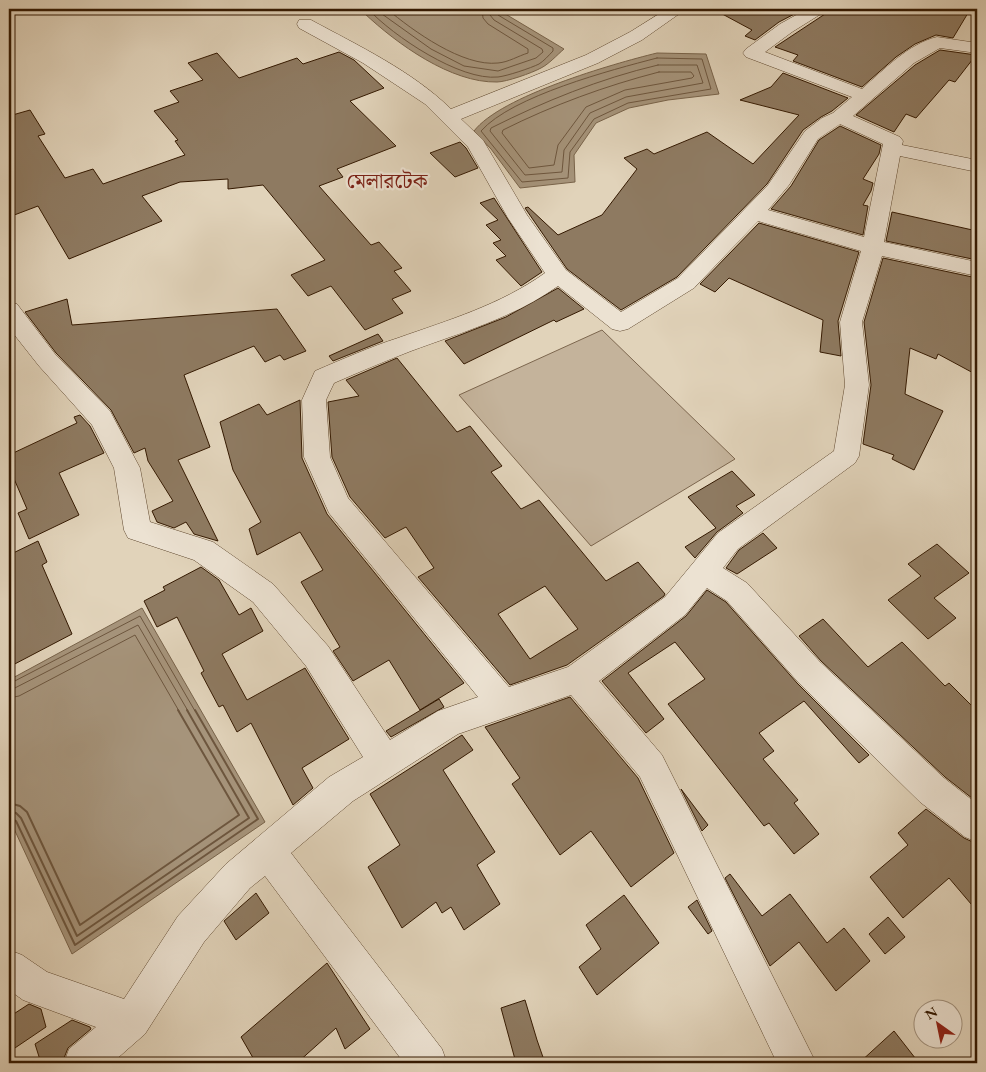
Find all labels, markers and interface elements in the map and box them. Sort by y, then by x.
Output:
district label: মেলারটেক [346,167,429,194]
north arrow [914,1000,964,1050]
text: N [921,1002,941,1024]

